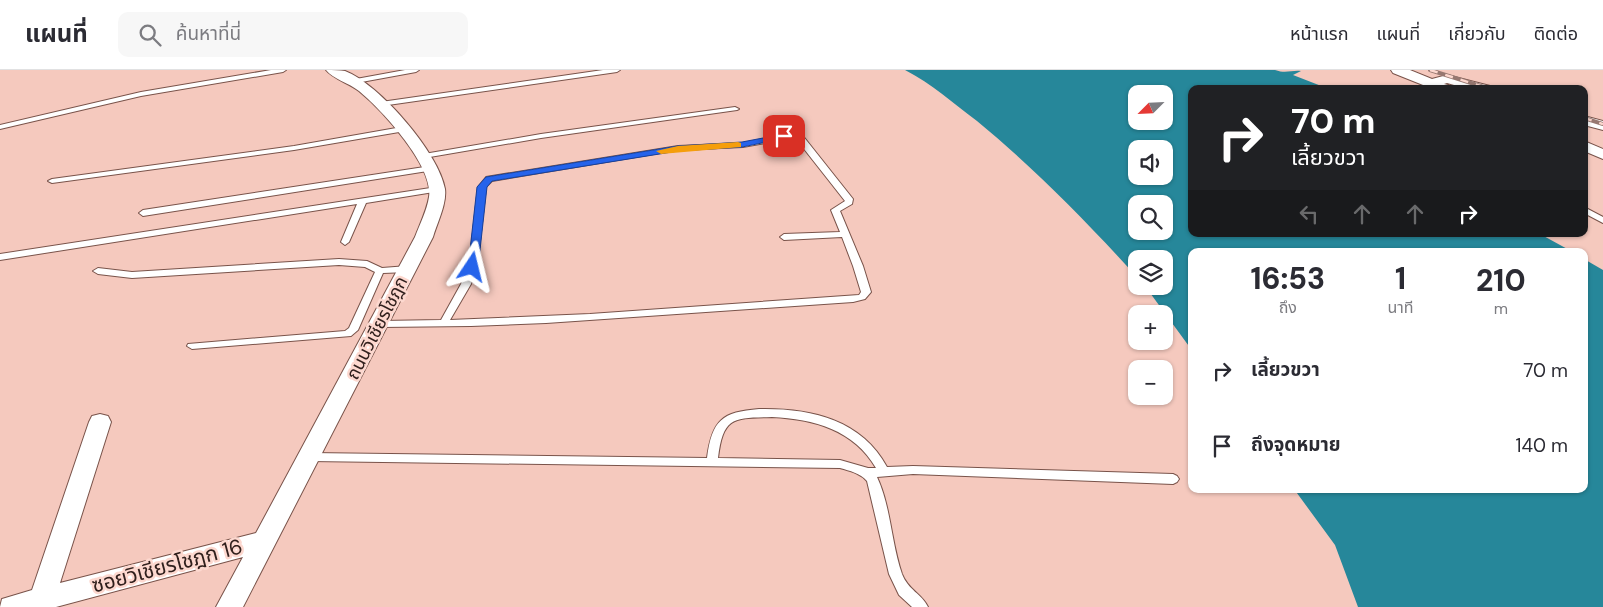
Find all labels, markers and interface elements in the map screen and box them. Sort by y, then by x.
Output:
search box [118,12,468,57]
text: แผนที่ [25,18,88,49]
icon: search [136,21,164,49]
text: ค้นหาที่นี่ [176,21,241,46]
text: หน้าแรก [1290,22,1348,46]
text: แผนที่ [1376,22,1420,46]
text: เกี่ยวกับ [1448,22,1506,46]
text: ติดต่อ [1534,22,1578,46]
north arrow [1128,85,1172,130]
map controls [1128,85,1173,405]
text: 70 m [1291,98,1375,144]
icon: right [1208,105,1273,170]
pin [763,115,805,157]
icon: arrive [770,122,798,150]
button: sound [1128,140,1173,185]
text: เลี้ยวขวา [1291,143,1366,172]
button: search [1128,195,1173,240]
icon: left [1295,200,1323,228]
icon: ahead [1348,200,1376,228]
icon: ahead [1401,200,1429,228]
icon: right [1454,200,1482,228]
position arrow [445,240,497,292]
button: layers [1128,250,1173,295]
text: 16:53 [1250,259,1325,298]
text: 1 [1395,259,1406,298]
text: 210 [1476,261,1526,300]
street label: ถนนวิเชียรโชฎก [341,272,413,384]
text: ถึง [1279,297,1297,318]
text: นาที [1388,297,1414,318]
text: m [1494,298,1508,319]
button: + [1128,305,1173,350]
icon: right [1208,357,1236,385]
text: เลี้ยวขวา [1251,357,1320,382]
text: 70 m [1523,358,1568,383]
button: − [1128,360,1173,405]
icon: arrive [1208,432,1236,460]
text: ถึงจุดหมาย [1251,432,1341,457]
text: 140 m [1516,433,1568,458]
street label: ซอยวิเชียรโชฎก 16 [88,532,246,600]

